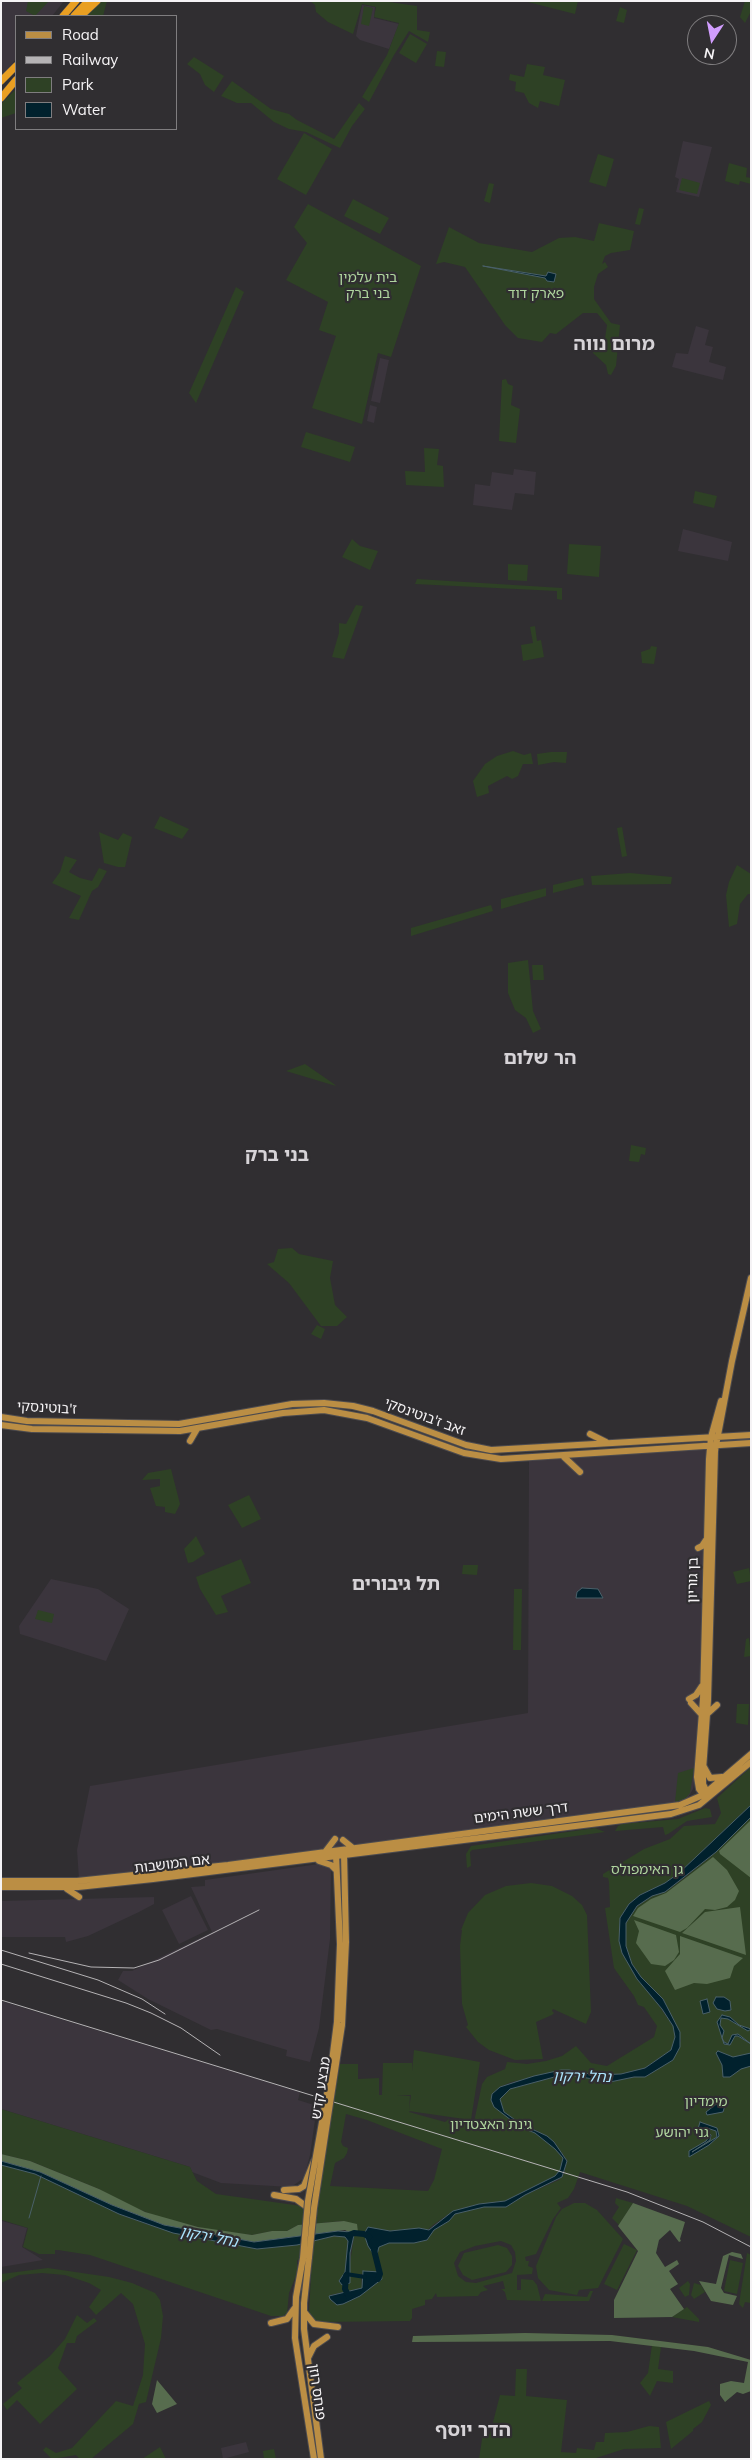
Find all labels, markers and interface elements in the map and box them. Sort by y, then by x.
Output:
legend [15,15,178,130]
north arrow [687,15,737,65]
text: Road [62,25,99,44]
text: N [702,44,716,64]
text: Railway [62,50,118,69]
text: Park [62,75,94,94]
text: Water [62,100,106,119]
park label: בית עלמין בני ברק [339,270,397,302]
park label: פארק דוד [508,286,564,302]
district label: מרום נווה [573,333,655,355]
district label: הר שלום [503,1047,577,1069]
district label: בני ברק [245,1144,309,1166]
street label: זאב ז'בוטינסקי [382,1395,468,1439]
street label: ז'בוטינסקי [17,1398,77,1418]
street label: בן גוריון [684,1557,702,1603]
district label: תל גיבורים [352,1573,440,1595]
street label: דרך ששת הימים [473,1799,569,1827]
street label: אם המושבות [133,1851,211,1877]
park label: גן האימפולס [611,1862,683,1878]
street label: מבצע קדש [308,2055,334,2121]
water label: נחל ירקון [553,2067,611,2087]
park label: מימדיון [684,2094,728,2110]
park label: גינת האצטדיון [450,2117,532,2133]
park label: גני יהושע [655,2125,709,2141]
water label: נחל ירקון [179,2223,239,2251]
street label: פנחס רוזן [305,2363,329,2421]
district label: הדר יוסף [435,2419,511,2441]

